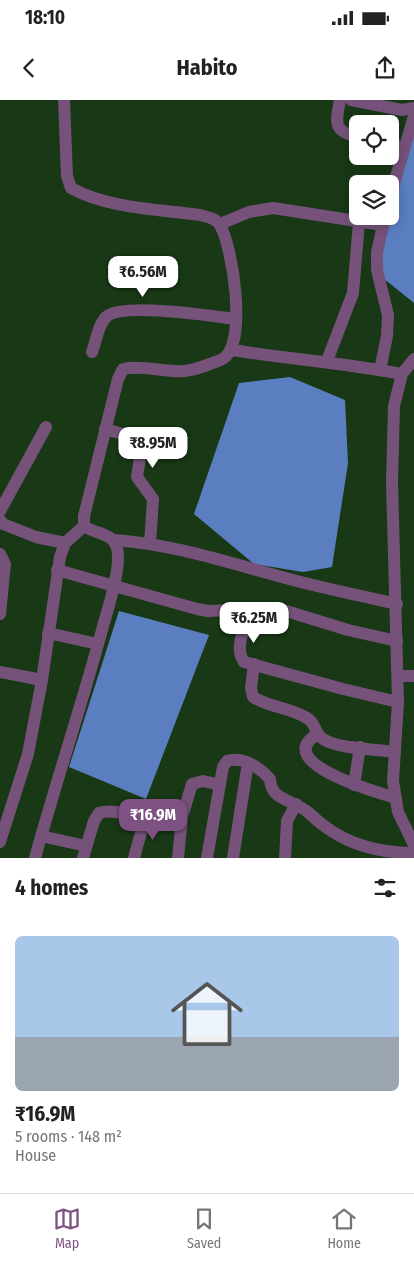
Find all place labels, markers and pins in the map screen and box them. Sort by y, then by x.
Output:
pin: ₹6.56M [102,256,184,298]
pin: ₹8.95M [112,426,194,469]
pin: ₹6.25M [213,602,295,644]
pin: ₹16.9M [112,798,194,841]

